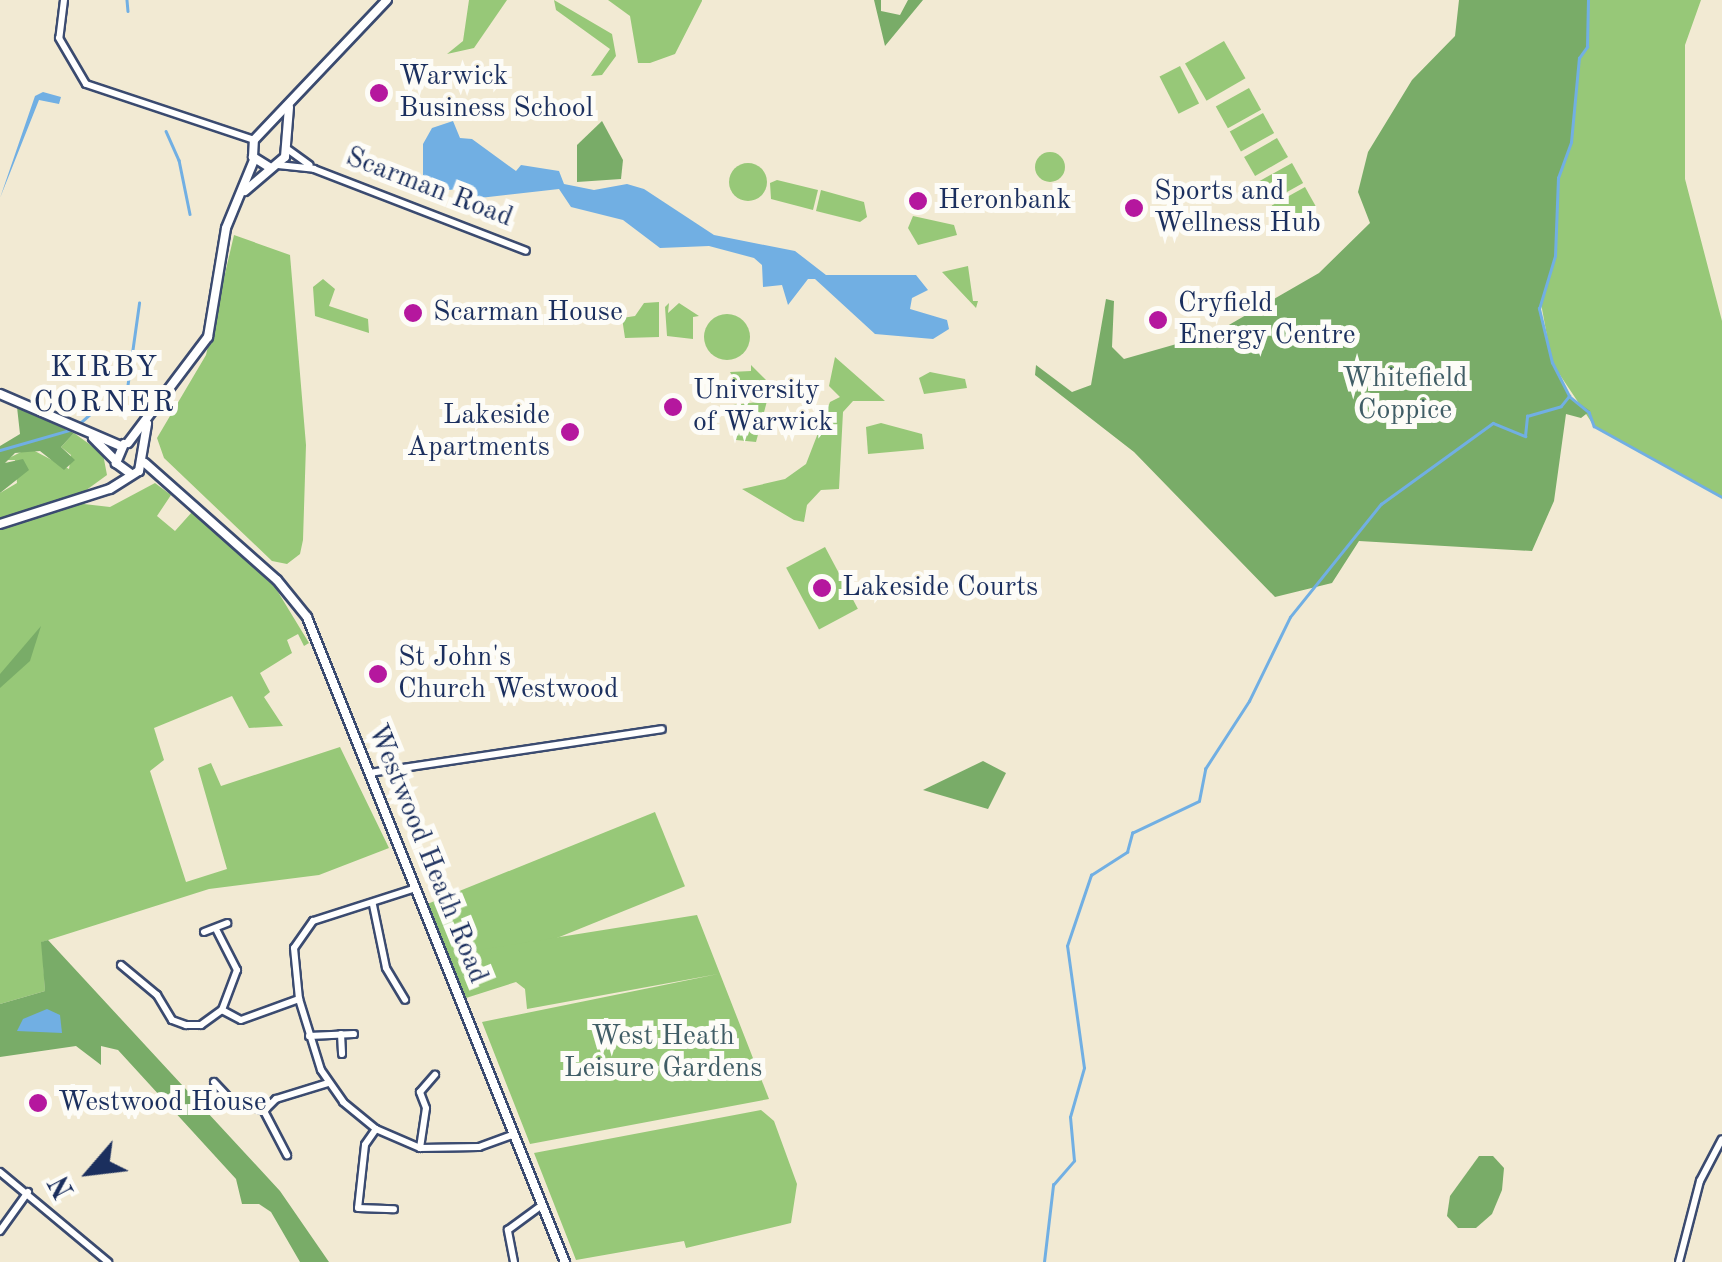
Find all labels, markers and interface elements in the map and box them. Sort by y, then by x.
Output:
place label: Warwick Business School [399,60,593,126]
marker: Warwick Business School [368,82,390,104]
street label: Scarman Road [341,141,517,235]
place label: Sports and Wellness Hub [1154,175,1321,241]
place label: Heronbank [938,184,1071,218]
marker: Heronbank [907,190,929,212]
marker: Sports and Wellness Hub [1123,197,1145,219]
place label: Cryfield Energy Centre [1178,287,1356,353]
place label: Scarman House [433,296,623,330]
marker: Scarman House [402,302,424,324]
marker: Cryfield Energy Centre [1147,309,1169,331]
district label: KIRBY CORNER [34,350,176,420]
park label: Whitefield Coppice [1342,362,1468,428]
place label: University of Warwick [693,374,833,440]
marker: University of Warwick [662,396,684,418]
place label: Lakeside Apartments [407,399,550,465]
marker: Lakeside Apartments [559,421,581,443]
place label: Lakeside Courts [842,571,1038,605]
marker: Lakeside Courts [811,577,833,599]
place label: St John's Church Westwood [398,641,619,707]
marker: St John's Church Westwood [367,663,389,685]
street label: Westwood Heath Road [360,719,494,989]
park label: West Heath Leisure Gardens [564,1020,762,1086]
place label: Westwood House [58,1086,267,1120]
marker: Westwood House [27,1092,49,1114]
north arrow [40,1122,140,1222]
text: N [46,1170,81,1202]

